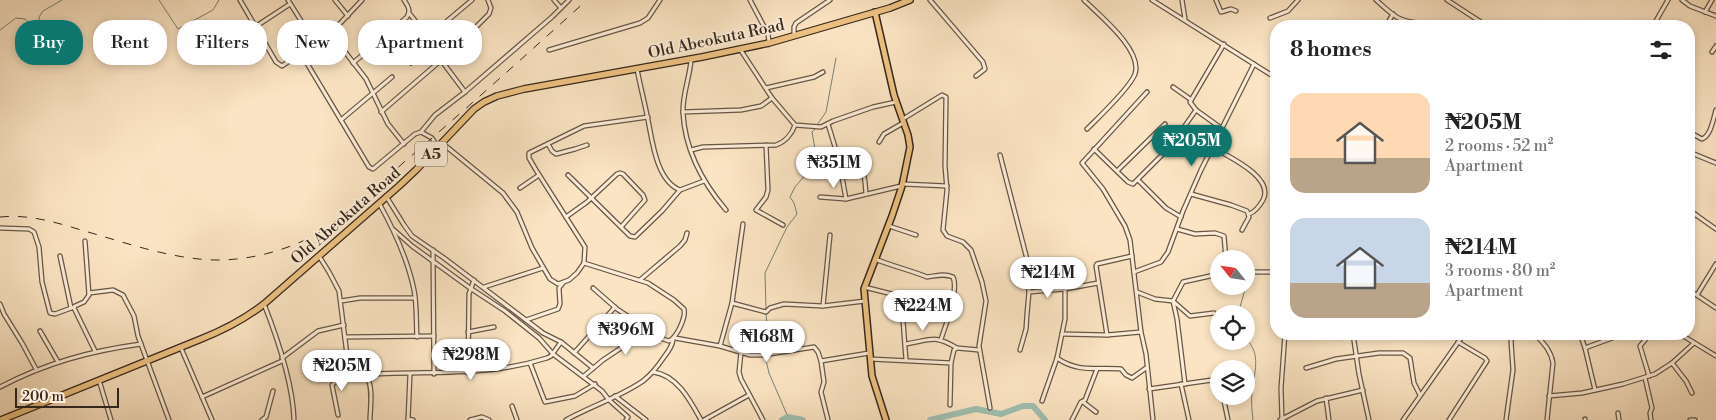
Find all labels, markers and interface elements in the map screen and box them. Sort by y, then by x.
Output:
street label: Old Abeokuta Road [646,15,786,63]
chip: Buy [15,20,83,65]
chip: Rent [93,20,167,65]
chip: Filters [177,20,267,65]
chip: New [277,20,348,65]
chip: Apartment [358,20,482,65]
icon: filters [1647,36,1675,64]
text: 8 homes [1290,37,1372,63]
text: ₦205M [1445,110,1521,136]
icon: home [1330,113,1390,173]
pin: ₦205M [1157,124,1227,167]
text: ₦205M [1163,131,1221,151]
text: 2 rooms · 52 m² [1445,136,1553,156]
road number: A5 [415,142,447,166]
pin: ₦351M [799,146,869,189]
text: ₦351M [807,153,861,173]
text: Apartment [1445,156,1524,176]
street label: Old Abeokuta Road [287,163,405,269]
text: ₦214M [1445,235,1517,261]
icon: home [1330,238,1390,298]
north arrow [1210,250,1255,295]
map controls [1210,250,1255,405]
pin: ₦214M [1013,256,1083,299]
text: 3 rooms · 80 m² [1445,261,1555,281]
text: ₦214M [1021,263,1075,283]
text: Apartment [1445,281,1524,301]
pin: ₦224M [888,290,958,332]
text: ₦224M [894,296,952,316]
button: locate [1210,305,1255,350]
pin: ₦396M [591,314,661,356]
text: ₦396M [598,320,654,340]
pin: ₦168M [732,320,802,363]
text: ₦168M [740,327,794,347]
pin: ₦298M [436,338,506,381]
text: ₦298M [443,345,500,365]
pin: ₦205M [307,350,377,392]
text: ₦205M [313,356,371,376]
button: layers [1210,360,1255,405]
scale bar [15,385,119,408]
text: 200 m [22,388,64,406]

